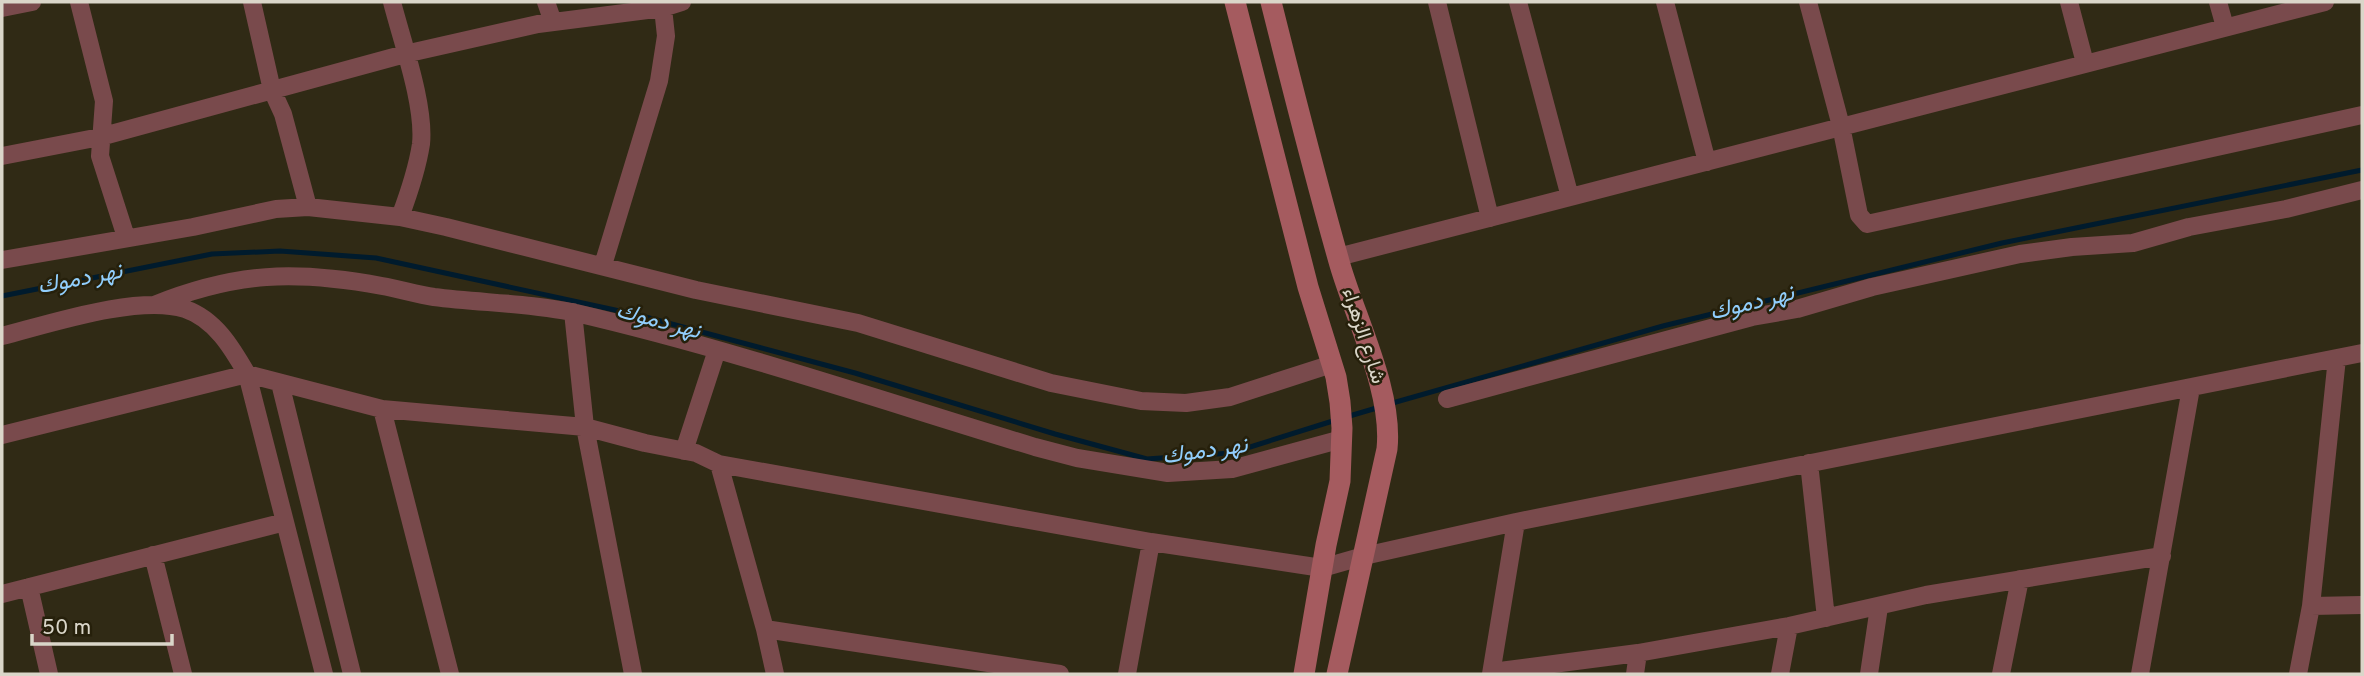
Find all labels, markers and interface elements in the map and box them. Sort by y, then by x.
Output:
water label: نهر دموك [35,257,126,302]
water label: نهر دموك [1707,279,1799,328]
street label: شارع الزهراء [1335,285,1391,387]
water label: نهر دموك [613,297,705,347]
water label: نهر دموك [1160,431,1251,472]
scale bar [32,602,172,646]
text: 50 m [42,615,91,642]

